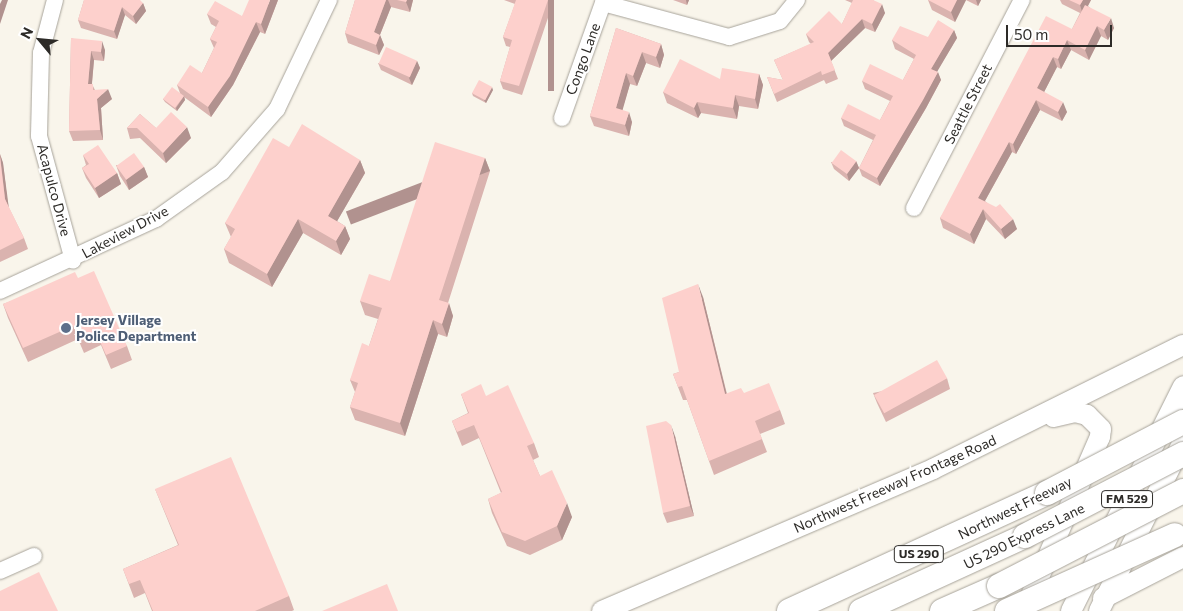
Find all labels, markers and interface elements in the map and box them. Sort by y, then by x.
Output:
north arrow [15,15,65,65]
scale bar [1008,15,1114,47]
street label: Congo Lane [562,21,604,97]
text: N [16,24,36,41]
text: 50 m [1014,25,1048,43]
street label: Seattle Street [941,61,995,147]
street label: Acapulco Drive [34,142,74,238]
street label: Lakeview Drive [79,202,171,262]
place label: Jersey Village Police Department [76,312,196,344]
marker: Jersey Village Police Department [60,322,72,334]
street label: Northwest Freeway Frontage Road [791,432,999,536]
street label: Northwest Freeway [955,473,1075,543]
road number: FM 529 [1101,489,1153,508]
street label: US 290 Express Lane [961,500,1087,572]
road number: US 290 [893,544,945,564]

